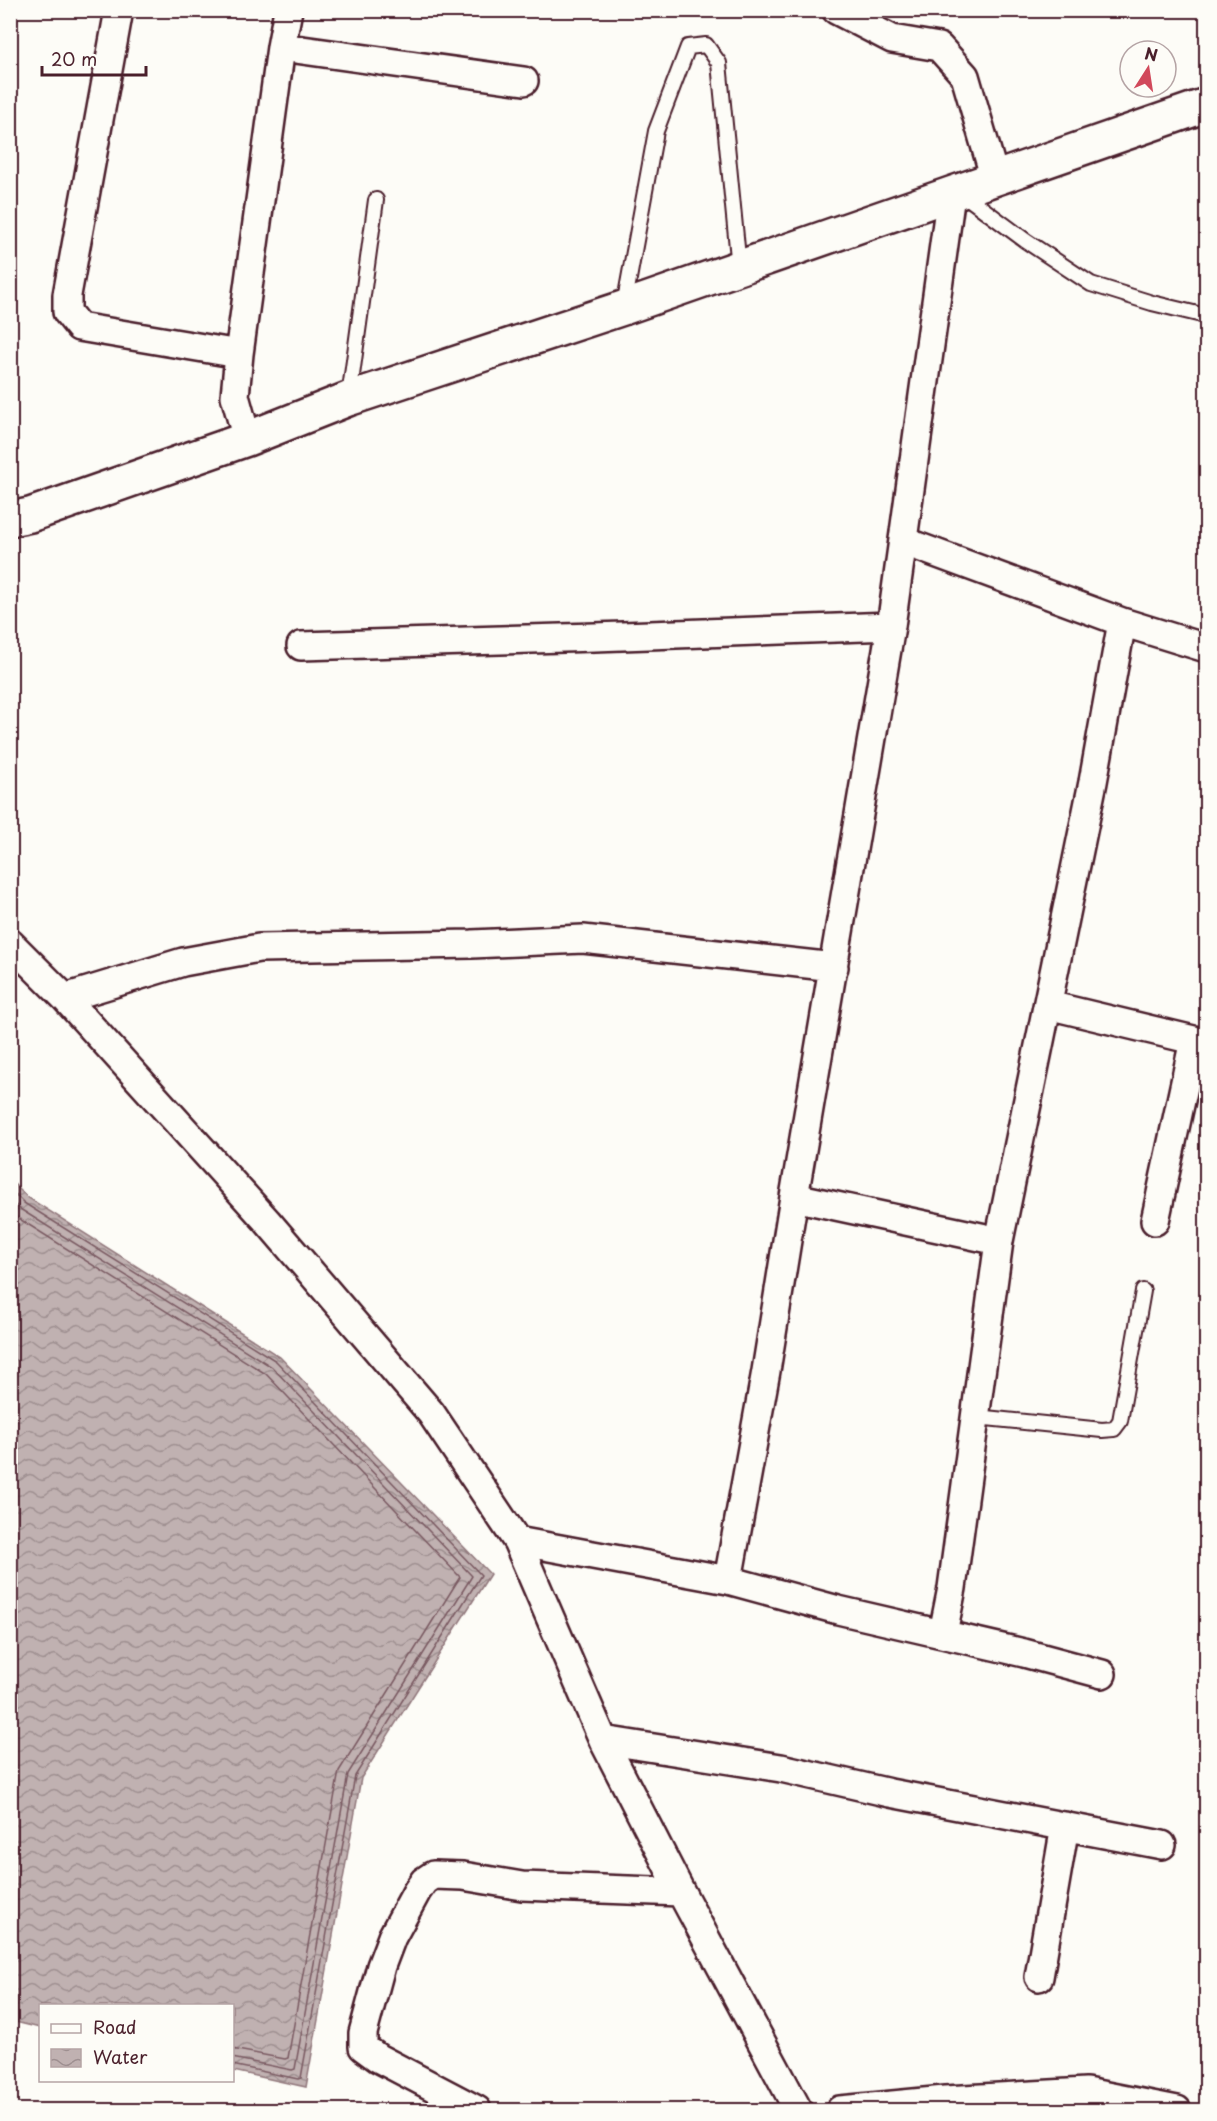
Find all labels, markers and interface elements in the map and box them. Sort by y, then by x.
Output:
scale bar [42,39,146,77]
north arrow [1118,39,1178,99]
text: N [1143,40,1160,66]
text: 20 m [51,45,97,72]
legend [39,2004,234,2082]
text: Road [93,2013,137,2040]
text: Water [93,2043,148,2070]

